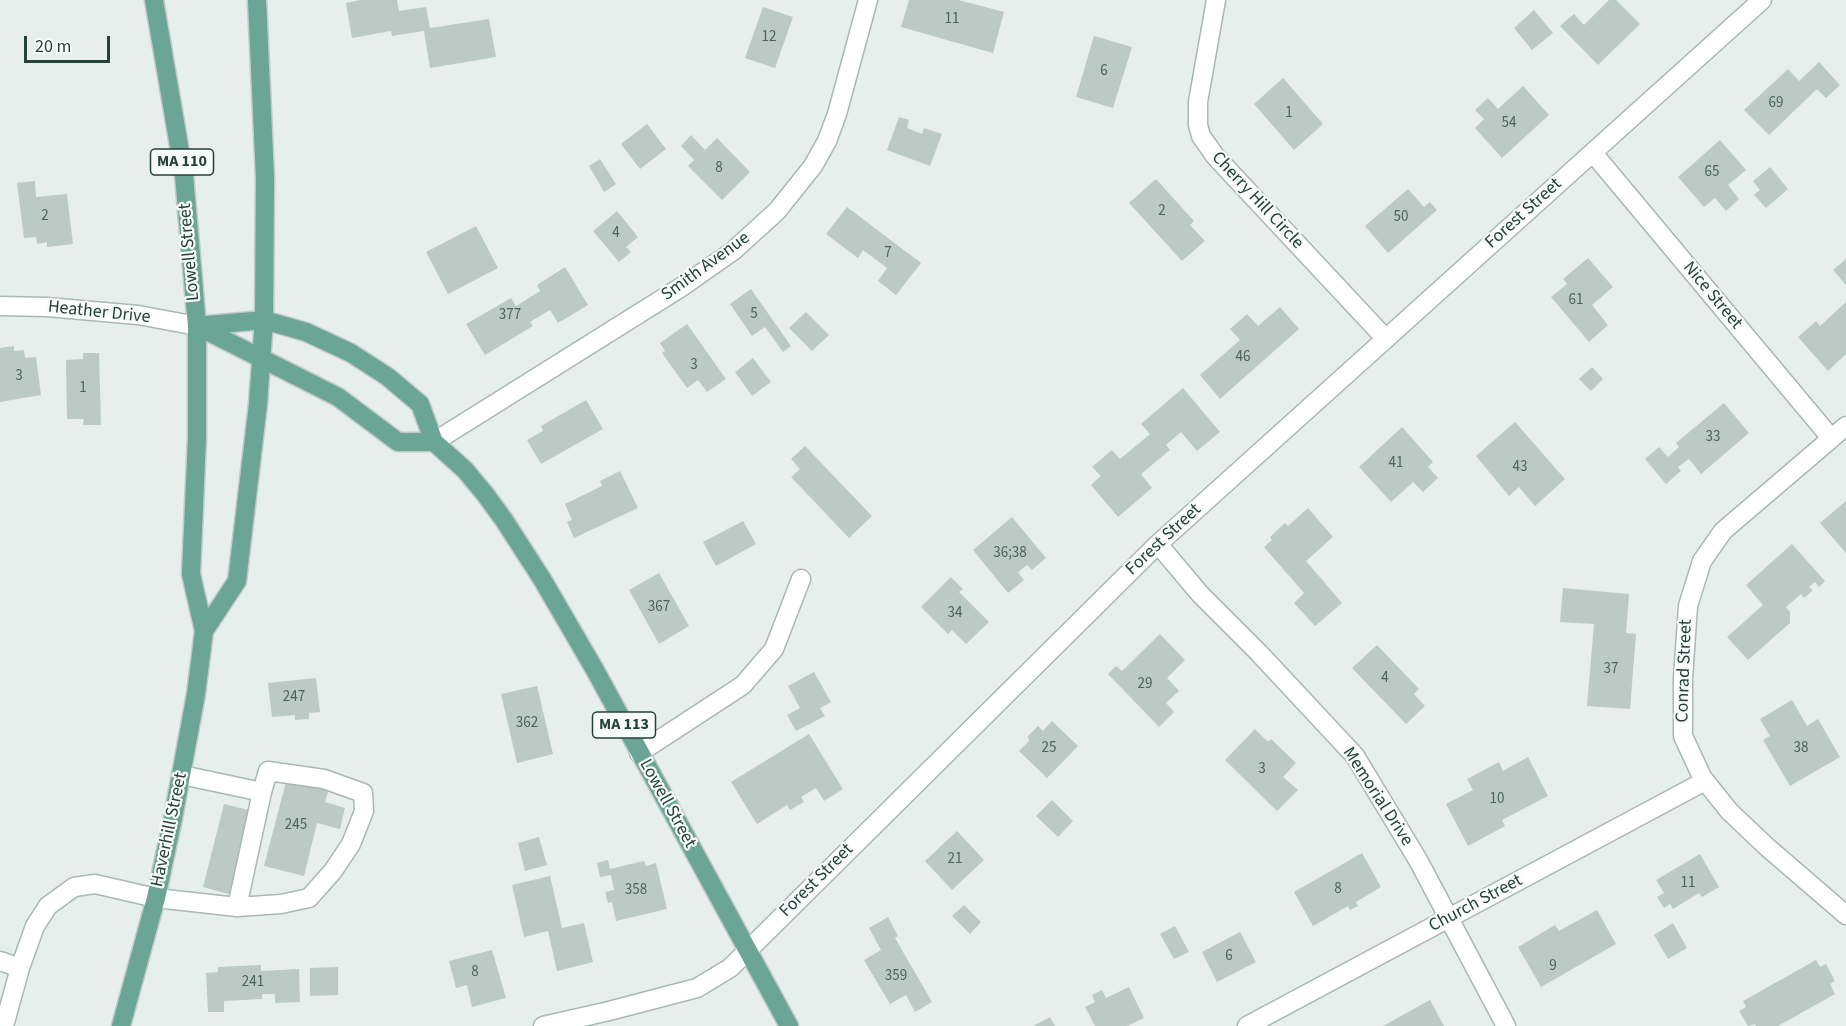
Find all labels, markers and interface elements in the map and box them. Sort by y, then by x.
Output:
house number: 11 [945,11,959,29]
scale bar [27,24,112,62]
house number: 12 [762,29,776,47]
text: 20 m [35,34,71,59]
house number: 6 [1100,63,1108,81]
house number: 69 [1769,95,1783,113]
house number: 1 [1285,105,1293,123]
house number: 54 [1502,115,1516,133]
street label: Cherry Hill Circle [1206,148,1308,254]
road number: MA 110 [150,149,213,175]
house number: 8 [715,160,723,178]
house number: 65 [1705,164,1719,182]
street label: Forest Street [1481,174,1567,254]
street label: Lowell Street [175,202,205,302]
house number: 2 [1158,203,1166,221]
house number: 2 [41,208,49,226]
house number: 50 [1394,209,1408,227]
house number: 4 [612,225,620,243]
street label: Smith Avenue [658,228,754,306]
house number: 7 [884,245,892,263]
street label: Nice Street [1678,258,1746,334]
house number: 61 [1569,292,1583,310]
street label: Heather Drive [47,297,151,329]
house number: 5 [750,306,758,324]
house number: 377 [499,307,521,325]
house number: 46 [1236,349,1250,367]
house number: 3 [690,357,698,375]
house number: 3 [15,368,23,386]
house number: 1 [79,380,87,398]
house number: 33 [1706,429,1720,447]
house number: 41 [1389,455,1403,473]
house number: 43 [1513,459,1527,477]
street label: Forest Street [1122,500,1206,580]
house number: 36;38 [993,545,1027,563]
house number: 367 [648,599,670,617]
house number: 34 [948,605,962,623]
street label: Conrad Street [1672,619,1698,723]
house number: 37 [1604,661,1618,679]
house number: 4 [1381,670,1389,688]
house number: 29 [1138,676,1152,694]
house number: 247 [283,689,305,707]
road number: MA 113 [592,712,656,738]
house number: 362 [516,715,538,733]
house number: 25 [1042,740,1056,758]
house number: 38 [1794,740,1808,758]
street label: Memorial Drive [1337,743,1417,851]
street label: Lowell Street [634,756,700,852]
house number: 3 [1258,761,1266,779]
street label: Haverhill Street [147,771,193,889]
house number: 10 [1490,791,1504,809]
house number: 245 [285,817,307,835]
street label: Forest Street [776,840,858,922]
house number: 21 [948,851,962,869]
street label: Church Street [1426,870,1526,938]
house number: 11 [1681,875,1695,893]
house number: 8 [1334,881,1342,899]
house number: 358 [625,882,647,900]
house number: 6 [1225,948,1233,966]
house number: 9 [1549,958,1557,976]
house number: 8 [471,964,479,982]
house number: 359 [885,968,907,986]
house number: 241 [242,974,264,992]

